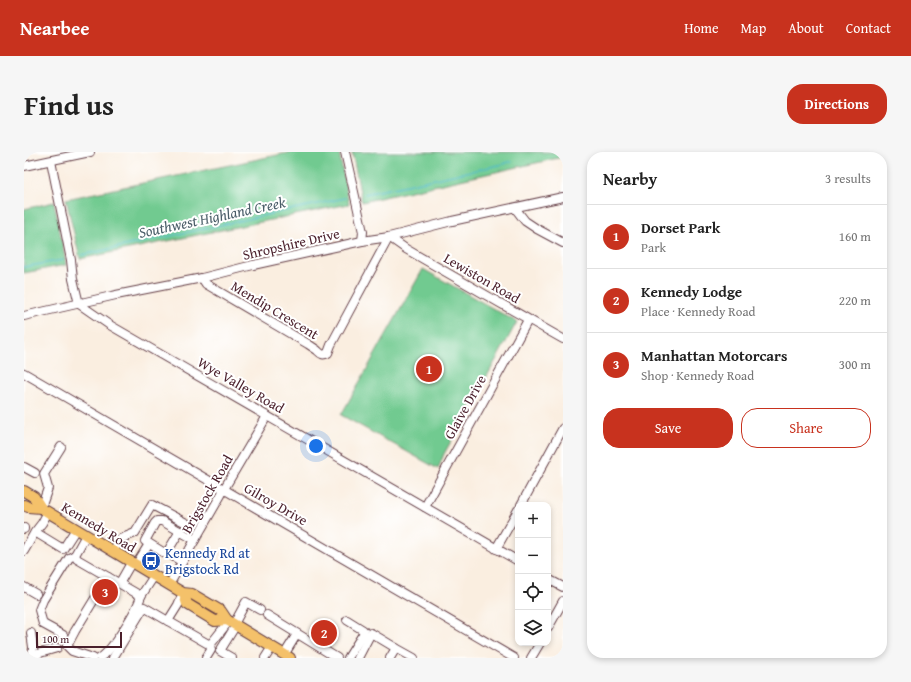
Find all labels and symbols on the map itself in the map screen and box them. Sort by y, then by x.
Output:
water label: Southwest Highland Creek [137,191,287,243]
street label: Shropshire Drive [241,223,342,265]
street label: Lewiston Road [440,248,524,308]
street label: Mendip Crescent [227,276,323,344]
street label: Wye Valley Road [194,352,288,418]
pin: 1 [416,354,442,384]
street label: Glaive Drive [439,371,491,443]
your location [306,436,326,456]
street label: Brigstock Road [176,451,238,537]
street label: Gilroy Drive [241,478,312,530]
street label: Kennedy Road [58,497,141,557]
place label: Kennedy Rd at Brigstock Rd [165,543,250,579]
bus stop icon: Kennedy Rd at Brigstock Rd [140,550,162,572]
pin: 3 [92,577,118,607]
pin: 2 [311,618,337,648]
scale bar [36,630,122,649]

